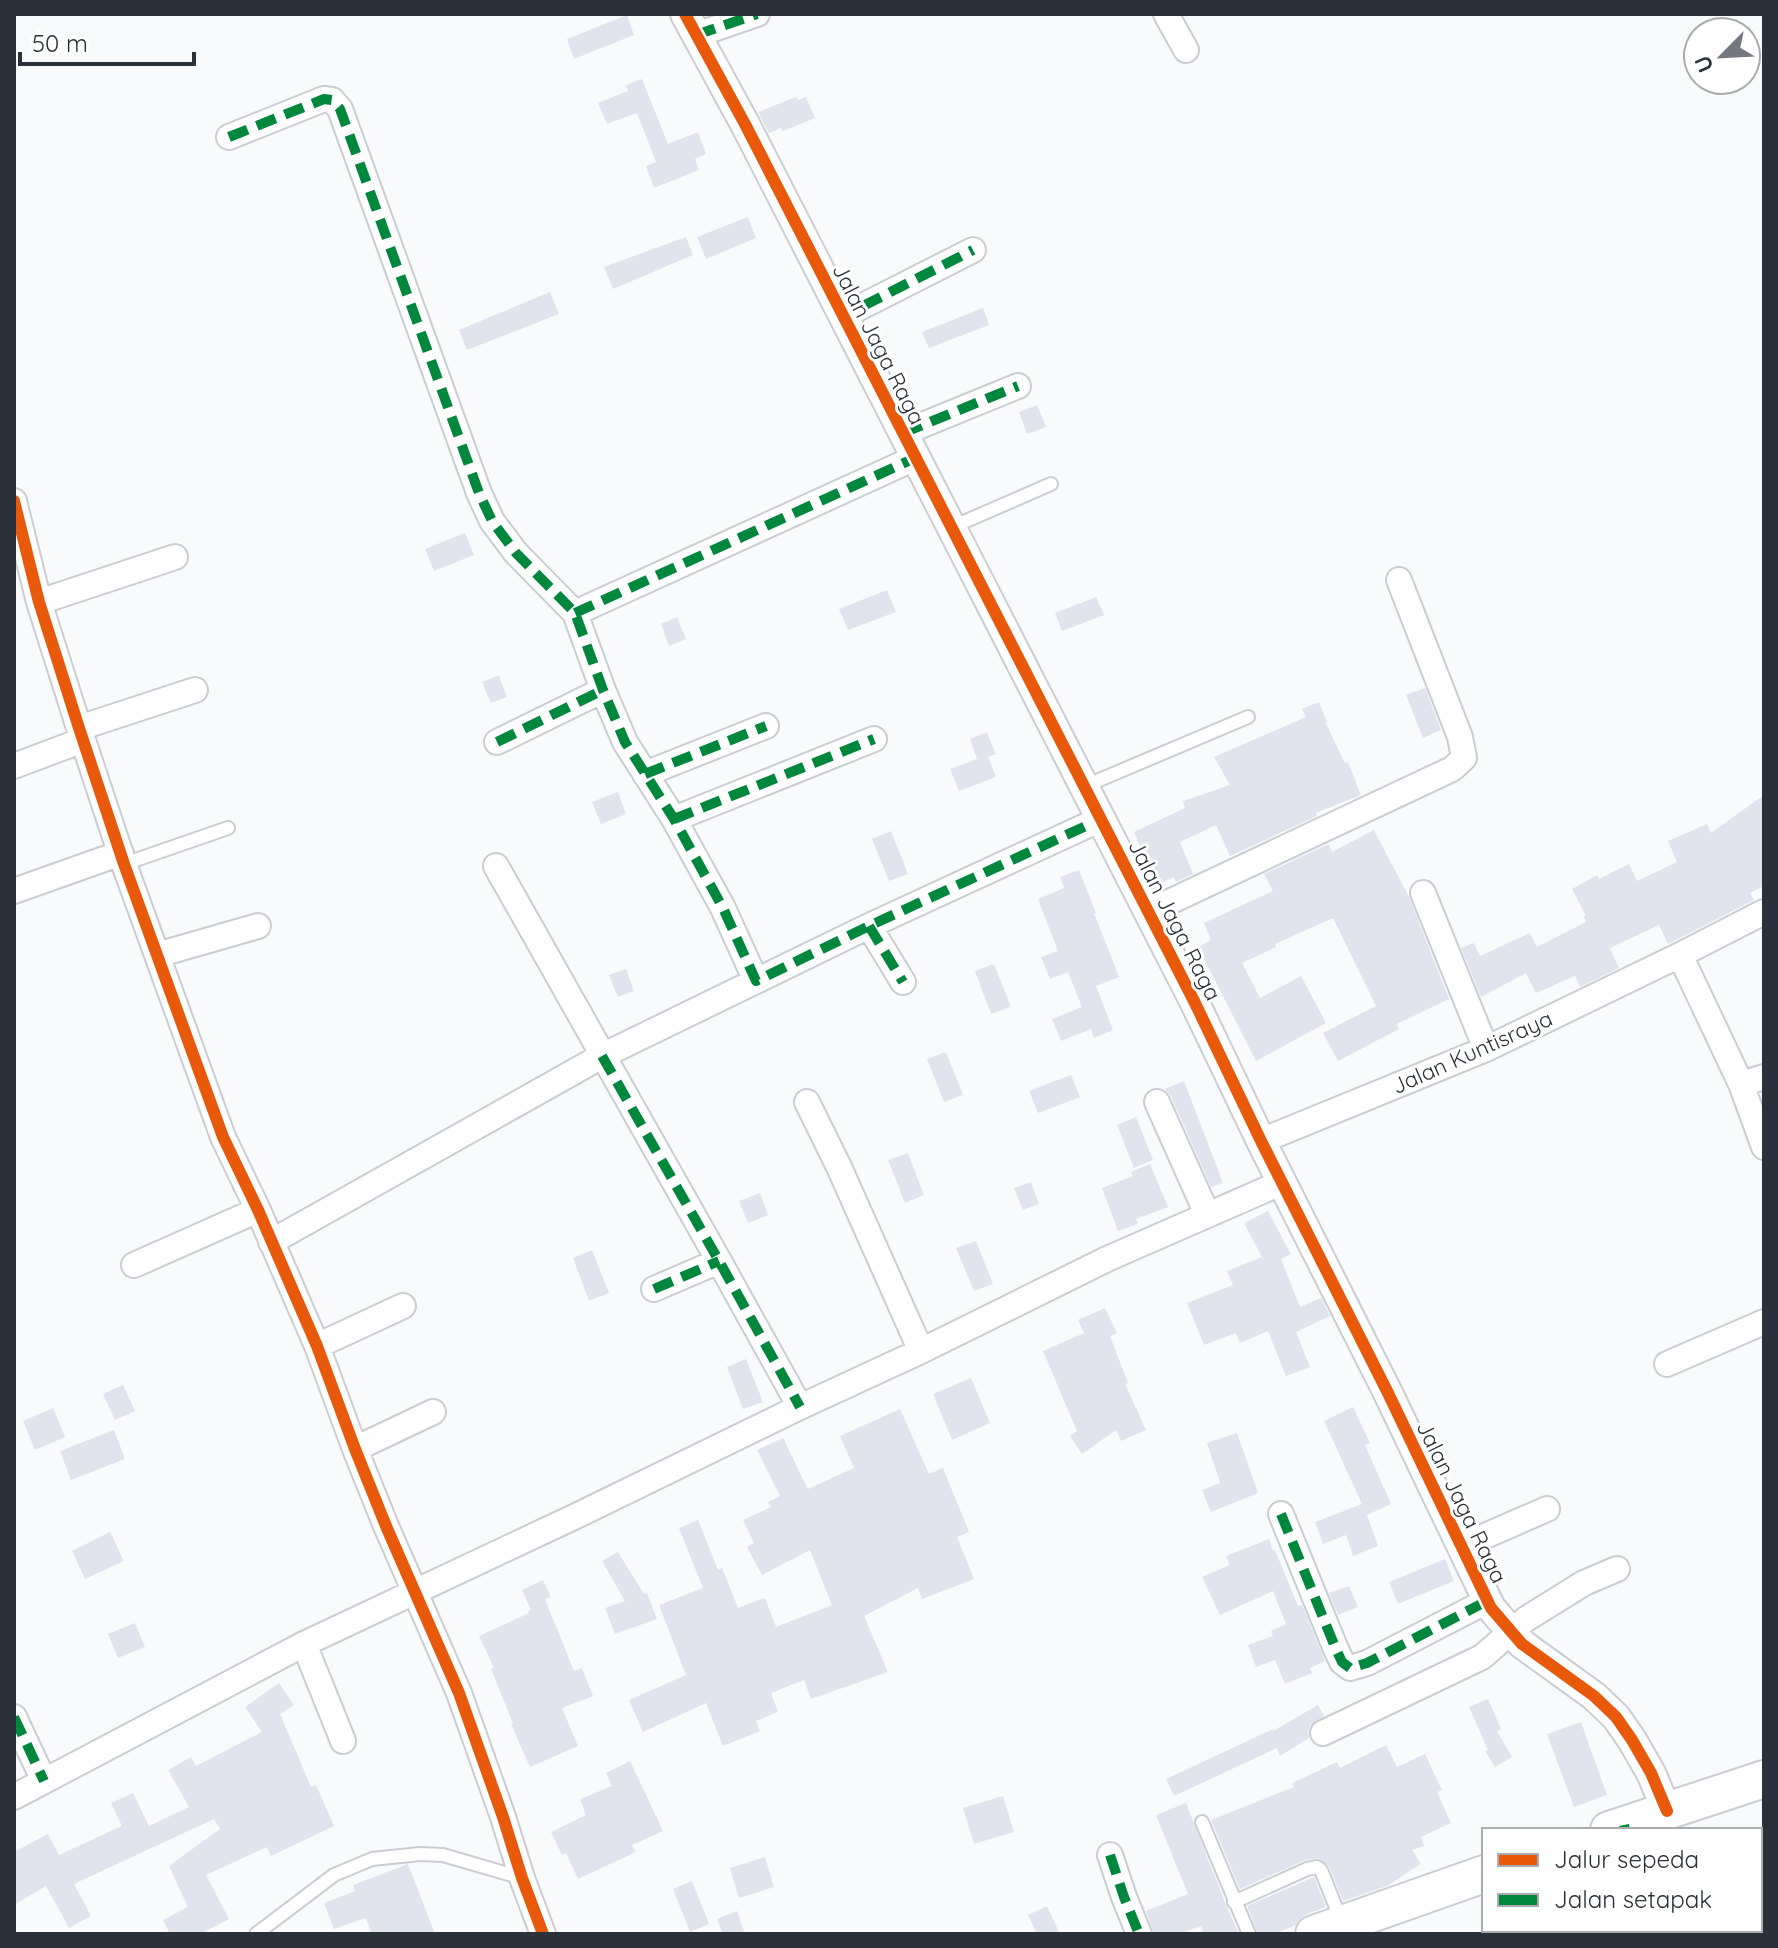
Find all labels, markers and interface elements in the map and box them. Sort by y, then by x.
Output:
scale bar [20,16,194,66]
north arrow [1682,16,1762,96]
text: 50 m [32,28,88,58]
text: U [1688,51,1720,77]
street label: Jalan Jaga Raga [826,259,932,429]
street label: Jalan Jaga Raga [1122,835,1228,1005]
street label: Jalan Kuntisraya [1387,1004,1557,1100]
street label: Jalan Jaga Raga [1411,1416,1513,1588]
legend [1482,1828,1762,1932]
text: Jalur sepeda [1554,1844,1699,1874]
text: Jalan setapak [1554,1884,1712,1914]

